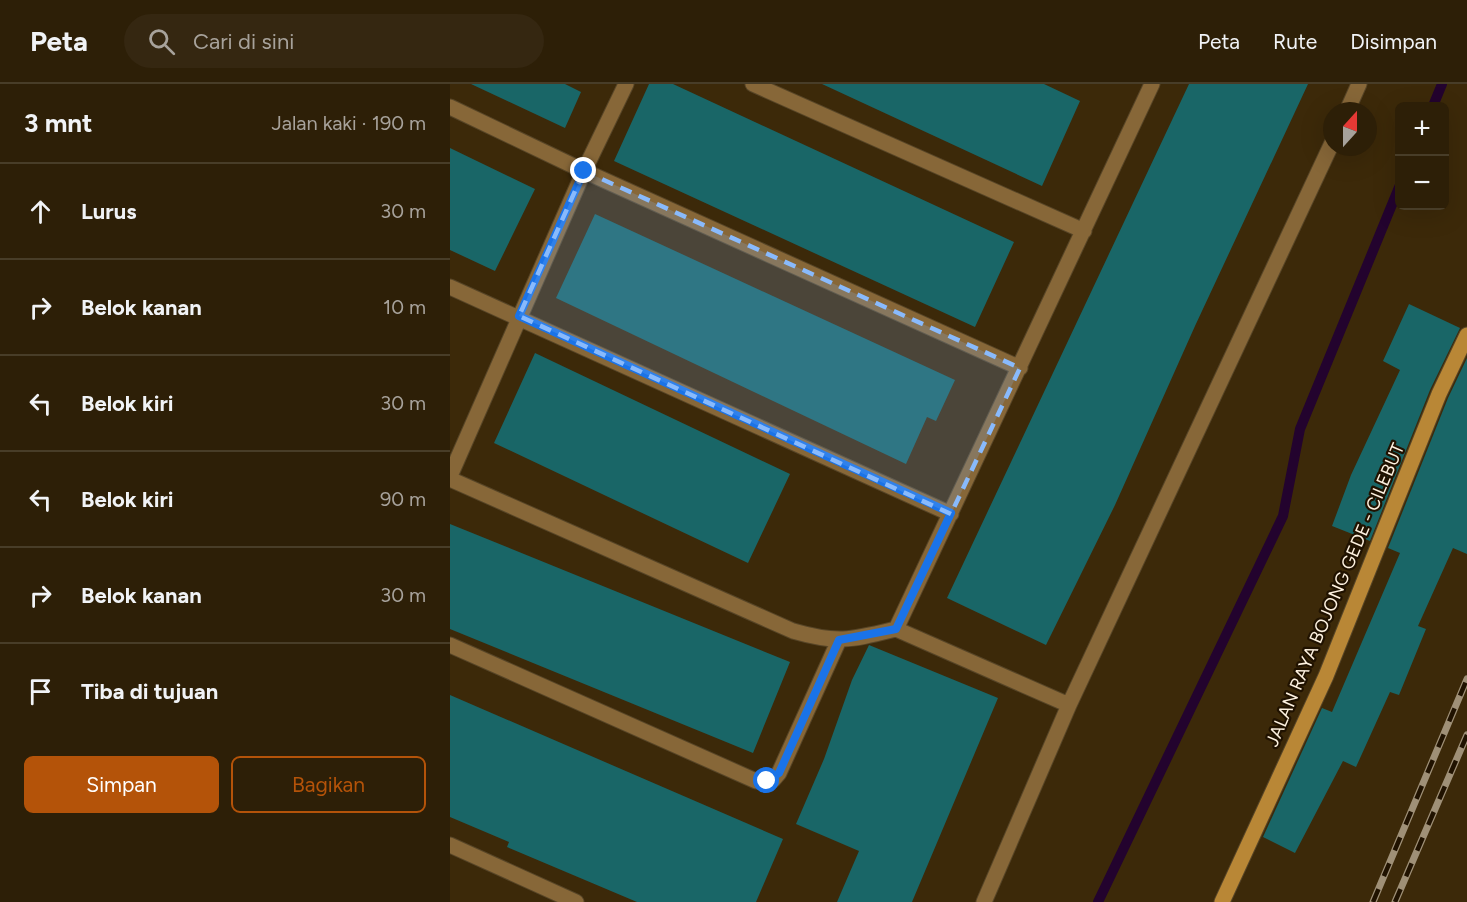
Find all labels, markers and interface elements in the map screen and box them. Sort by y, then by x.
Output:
search box [124,14,544,68]
text: Peta [30,24,88,58]
icon: search [145,25,178,58]
text: Cari di sini [193,28,294,55]
text: Peta [1198,29,1240,54]
text: Rute [1273,29,1317,54]
text: Disimpan [1350,29,1437,54]
north arrow [1323,102,1377,156]
map controls [1395,102,1449,210]
button: + [1395,102,1449,156]
text: 3 mnt [24,107,93,139]
text: Jalan kaki · 190 m [271,111,426,135]
button: − [1395,156,1449,210]
route end [570,157,596,183]
icon: ahead [24,195,57,228]
text: Lurus [81,198,136,225]
text: 30 m [380,199,426,223]
icon: right [24,291,57,324]
text: Belok kanan [81,294,202,321]
text: 10 m [383,295,426,319]
icon: left [24,387,57,420]
text: Belok kiri [81,390,174,417]
text: 30 m [380,391,426,415]
street label: JALAN RAYA BOJONG GEDE - CILEBUT [1261,440,1409,750]
icon: left [24,483,57,516]
text: Belok kiri [81,486,174,513]
text: 90 m [380,487,426,511]
icon: right [24,579,57,612]
text: Belok kanan [81,582,202,609]
text: 30 m [380,583,426,607]
icon: arrive [24,675,57,708]
text: Tiba di tujuan [81,678,218,705]
button: Simpan [24,756,219,813]
button: Bagikan [231,756,426,813]
route start [753,767,779,793]

